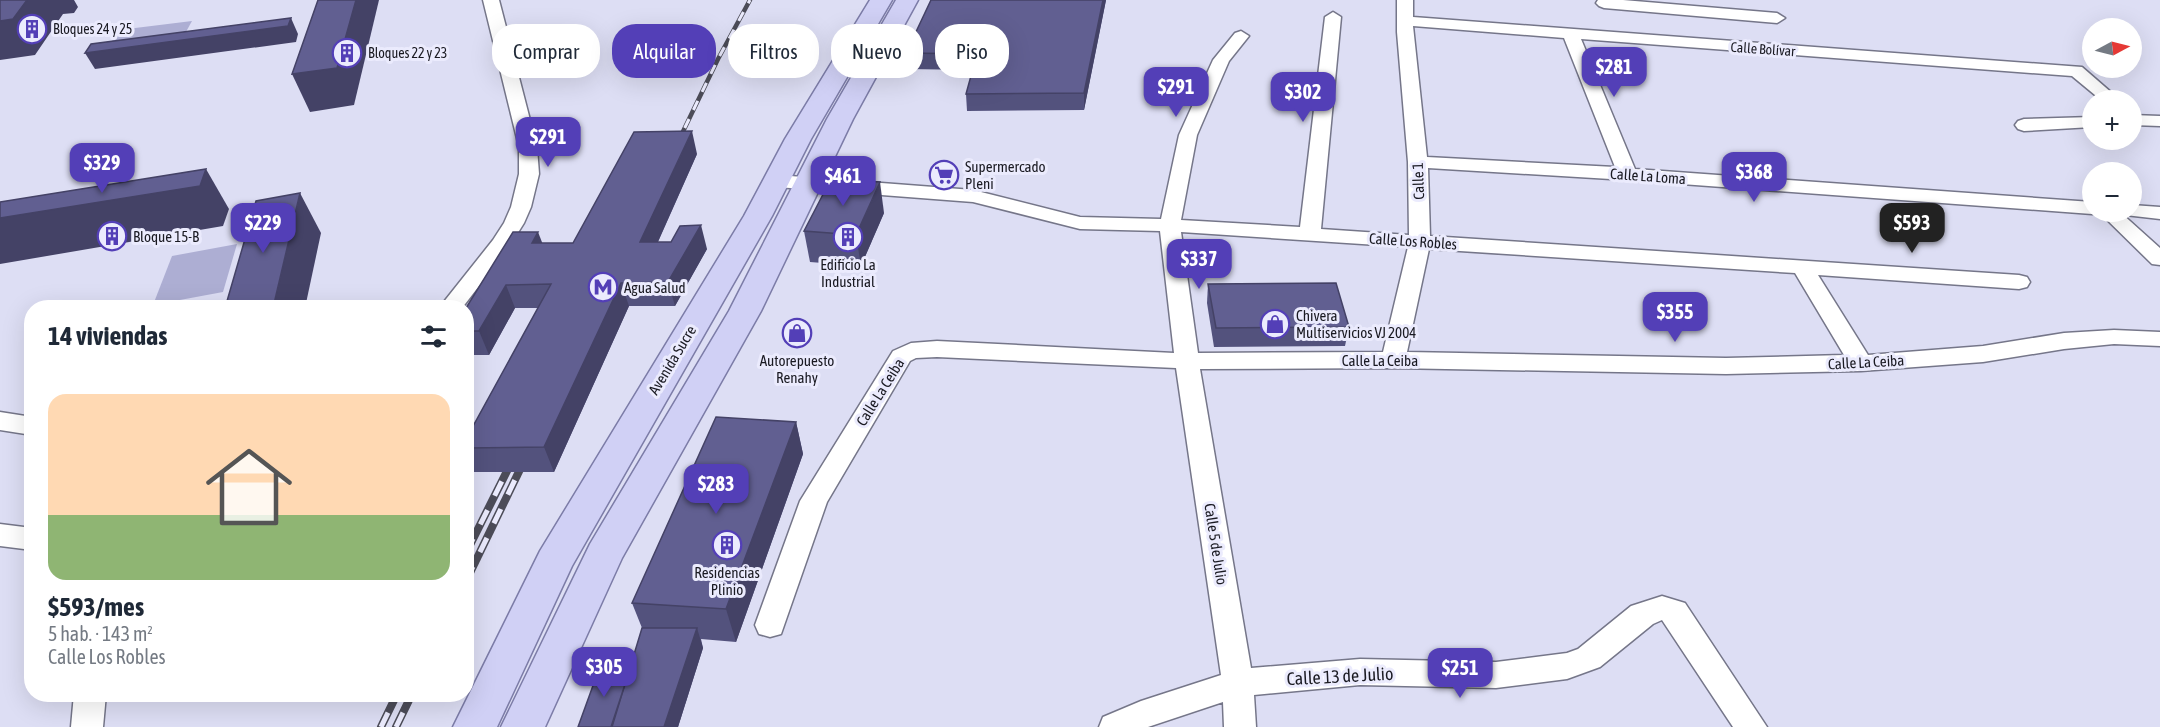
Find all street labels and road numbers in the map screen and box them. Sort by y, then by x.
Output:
street label: Calle Bolívar [1730,39,1797,59]
street label: Calle 1 [1409,162,1427,200]
street label: Calle La Loma [1610,165,1686,187]
street label: Calle Los Robles [1368,229,1458,253]
street label: Avenida Sucre [645,322,699,398]
street label: Calle La Ceiba [1342,352,1418,369]
street label: Calle La Ceiba [1827,352,1905,372]
street label: Calle La Ceiba [853,355,907,429]
street label: Calle 5 de Julio [1201,502,1231,586]
street label: Calle 13 de Julio [1286,663,1394,689]

